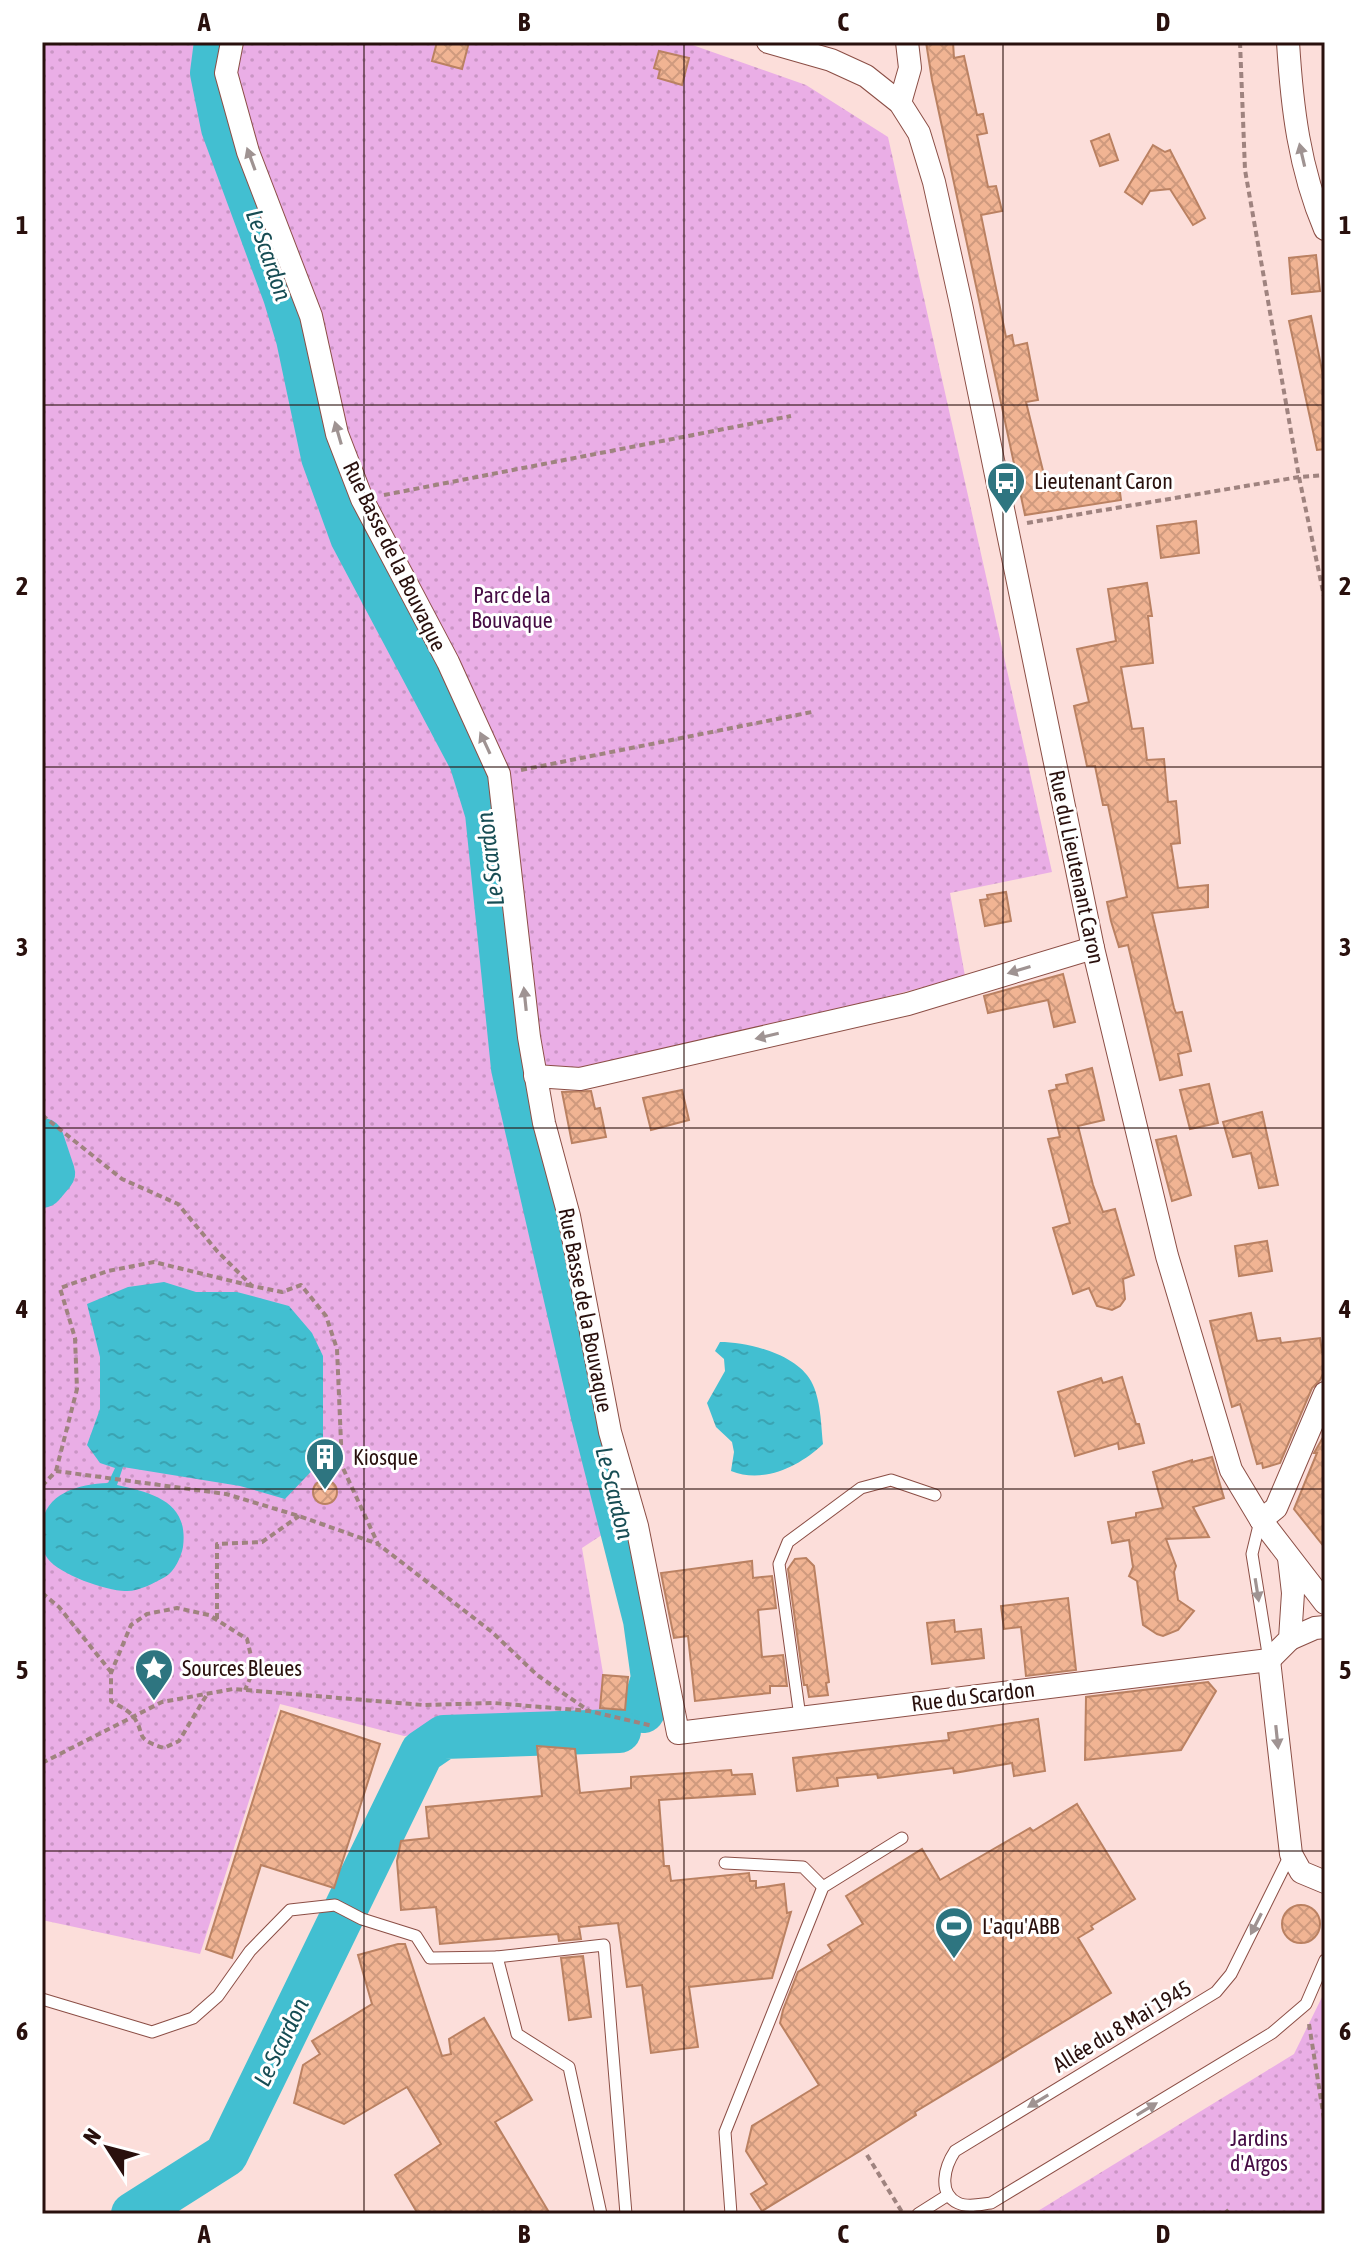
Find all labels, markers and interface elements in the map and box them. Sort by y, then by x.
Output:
text: A [197,7,211,37]
text: B [518,7,531,37]
text: C [837,7,849,37]
text: D [1156,7,1170,37]
one-way arrow [1296,142,1308,167]
one-way arrow [244,147,257,171]
water label: Le Scardon [241,206,297,304]
text: 1 [16,210,28,240]
text: 1 [1339,210,1351,240]
one-way arrow [331,420,344,444]
street label: Rue Basse de la Bouvaque [338,457,452,655]
bus stop icon: Lieutenant Caron [985,460,1027,515]
place label: Lieutenant Caron [1034,468,1173,494]
text: 2 [16,571,28,601]
text: 2 [1339,571,1351,601]
park label: Parc de la Bouvaque [471,582,553,633]
one-way arrow [478,731,492,755]
street label: Rue du Lieutenant Caron [1044,768,1110,966]
water label: Le Scardon [471,810,509,907]
text: 3 [16,932,28,962]
text: 3 [1339,932,1351,962]
one-way arrow [1006,964,1030,977]
one-way arrow [518,986,531,1011]
one-way arrow [755,1030,780,1043]
street label: Rue Basse de la Bouvaque [553,1206,619,1414]
text: 4 [15,1294,28,1324]
text: 4 [1338,1294,1351,1324]
building icon: Kiosque [304,1436,346,1491]
place label: Kiosque [353,1444,418,1470]
water label: Le Scardon [591,1444,640,1542]
one-way arrow [1252,1577,1264,1602]
place icon: Sources Bleues [133,1647,175,1702]
text: 5 [16,1655,28,1685]
place label: Sources Bleues [182,1655,302,1681]
text: 5 [1339,1655,1351,1685]
street label: Rue du Scardon [910,1676,1036,1716]
one-way arrow [1271,1725,1284,1750]
sports icon: L'aqu'ABB [933,1905,975,1960]
place label: L'aqu'ABB [982,1913,1060,1939]
one-way arrow [1250,1913,1263,1936]
street label: Allée du 8 Mai 1945 [1048,1974,1196,2078]
water label: Le Scardon [248,1993,314,2090]
text: 6 [16,2016,28,2046]
text: 6 [1339,2016,1351,2046]
one-way arrow [1027,2093,1049,2107]
one-way arrow [1136,2102,1158,2116]
north arrow [68,2108,148,2188]
text: N [77,2123,106,2149]
park label: Jardins d'Argos [1230,2125,1288,2176]
text: A [197,2219,211,2249]
text: B [518,2219,531,2249]
text: C [837,2219,849,2249]
text: D [1156,2219,1170,2249]

